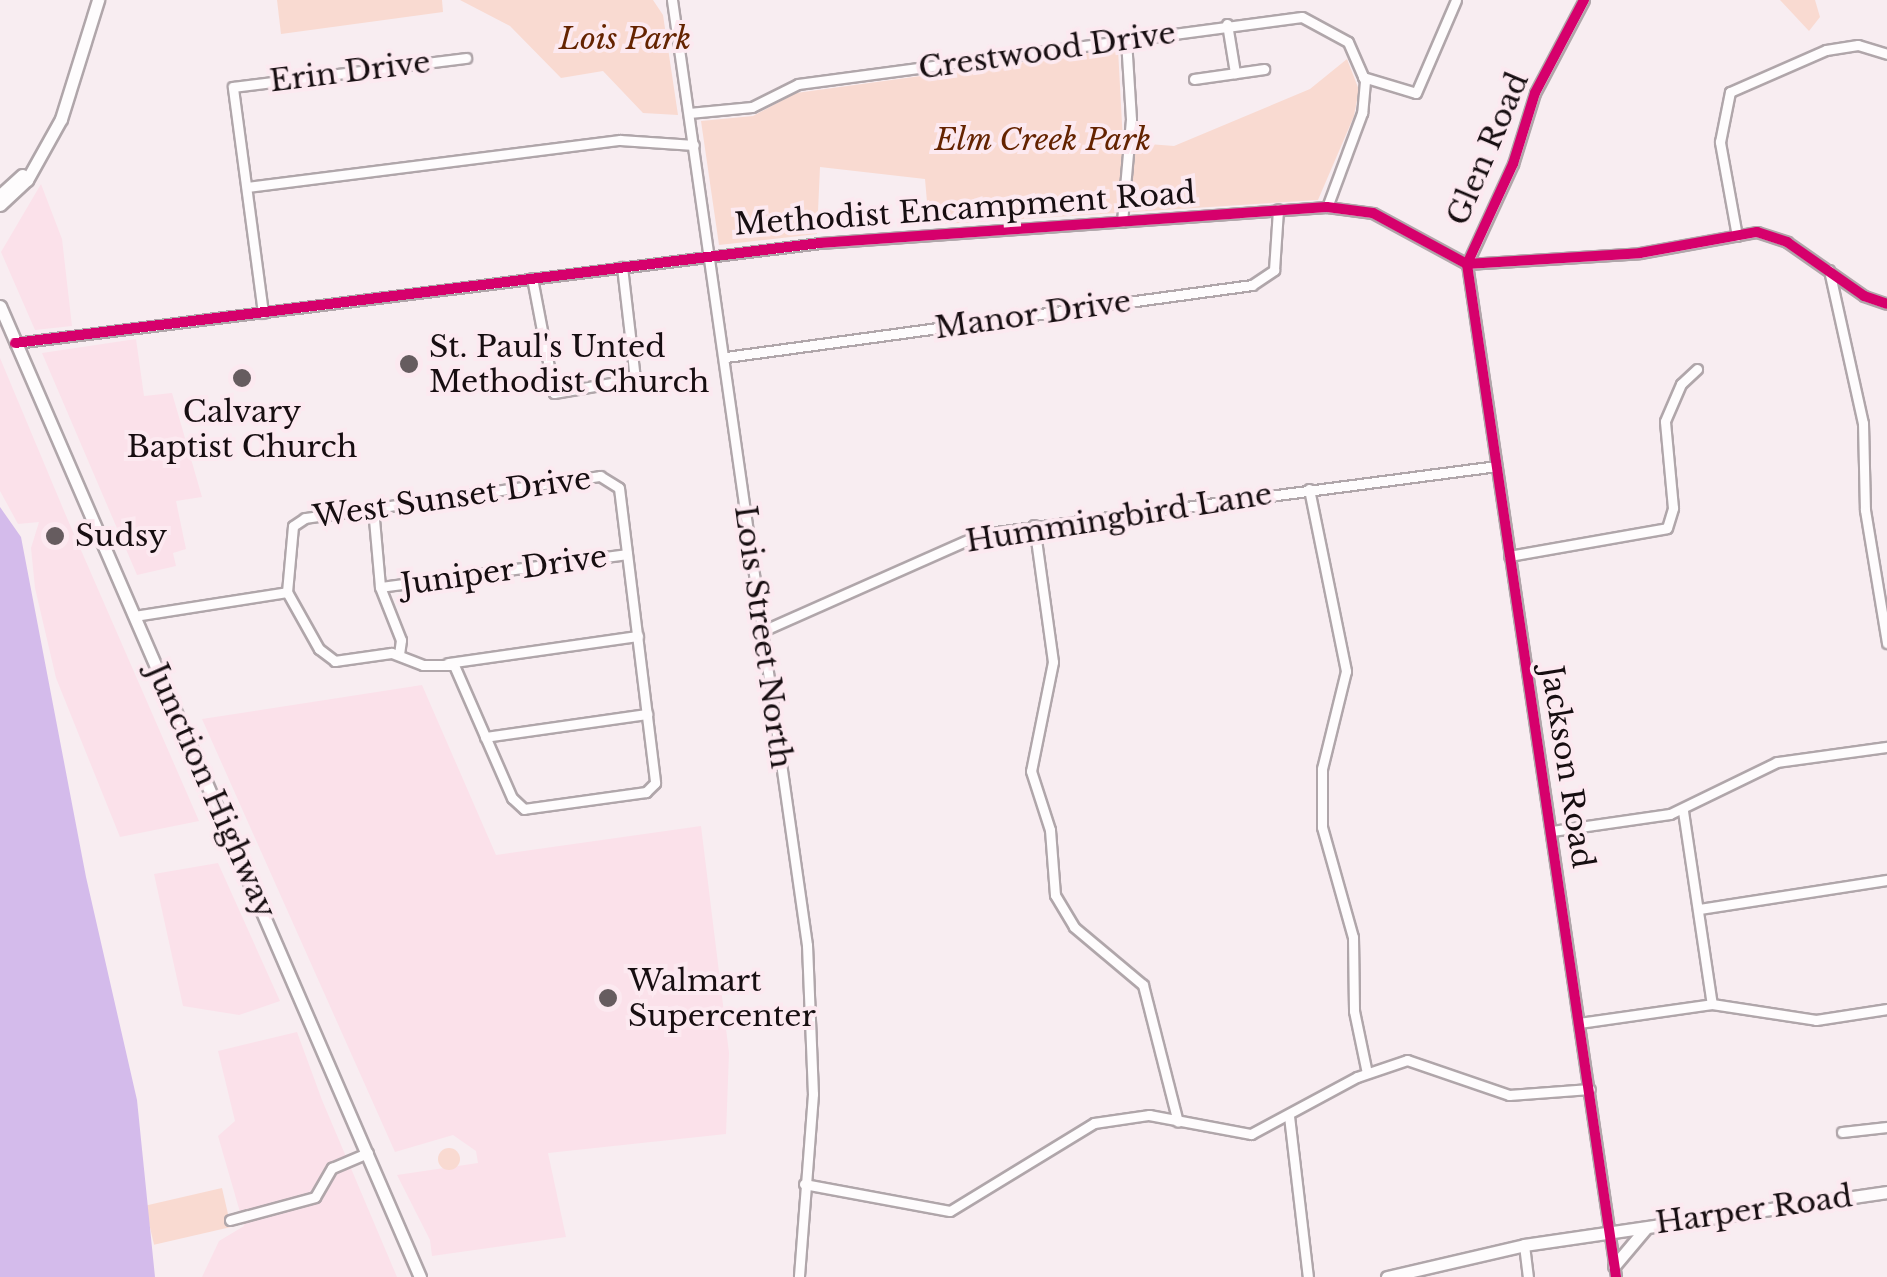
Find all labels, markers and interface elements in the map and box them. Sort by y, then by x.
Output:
street label: Crestwood Drive [916,15,1178,87]
park label: Lois Park [559,21,691,57]
street label: Erin Drive [268,44,432,100]
street label: Glen Road [1440,67,1536,231]
park label: Elm Creek Park [934,122,1152,158]
street label: Methodist Encampment Road [733,175,1197,243]
street label: Manor Drive [932,283,1134,347]
place label: St. Paul's Unted Methodist Church [429,329,709,400]
marker: St. Paul's Unted Methodist Church [398,353,420,375]
marker: Calvary Baptist Church [231,367,253,389]
place label: Calvary Baptist Church [127,394,357,464]
street label: West Sunset Drive [311,461,593,535]
street label: Hummingbird Lane [963,476,1275,560]
street label: Lois Street North [727,503,799,771]
place label: Sudsy [75,518,167,554]
marker: Sudsy [44,525,66,547]
street label: Juniper Drive [398,539,610,603]
street label: Junction Highway [139,658,283,924]
street label: Jackson Road [1533,663,1601,871]
place label: Walmart Supercenter [628,963,816,1034]
marker: Walmart Supercenter [597,987,619,1009]
street label: Harper Road [1653,1178,1855,1242]

